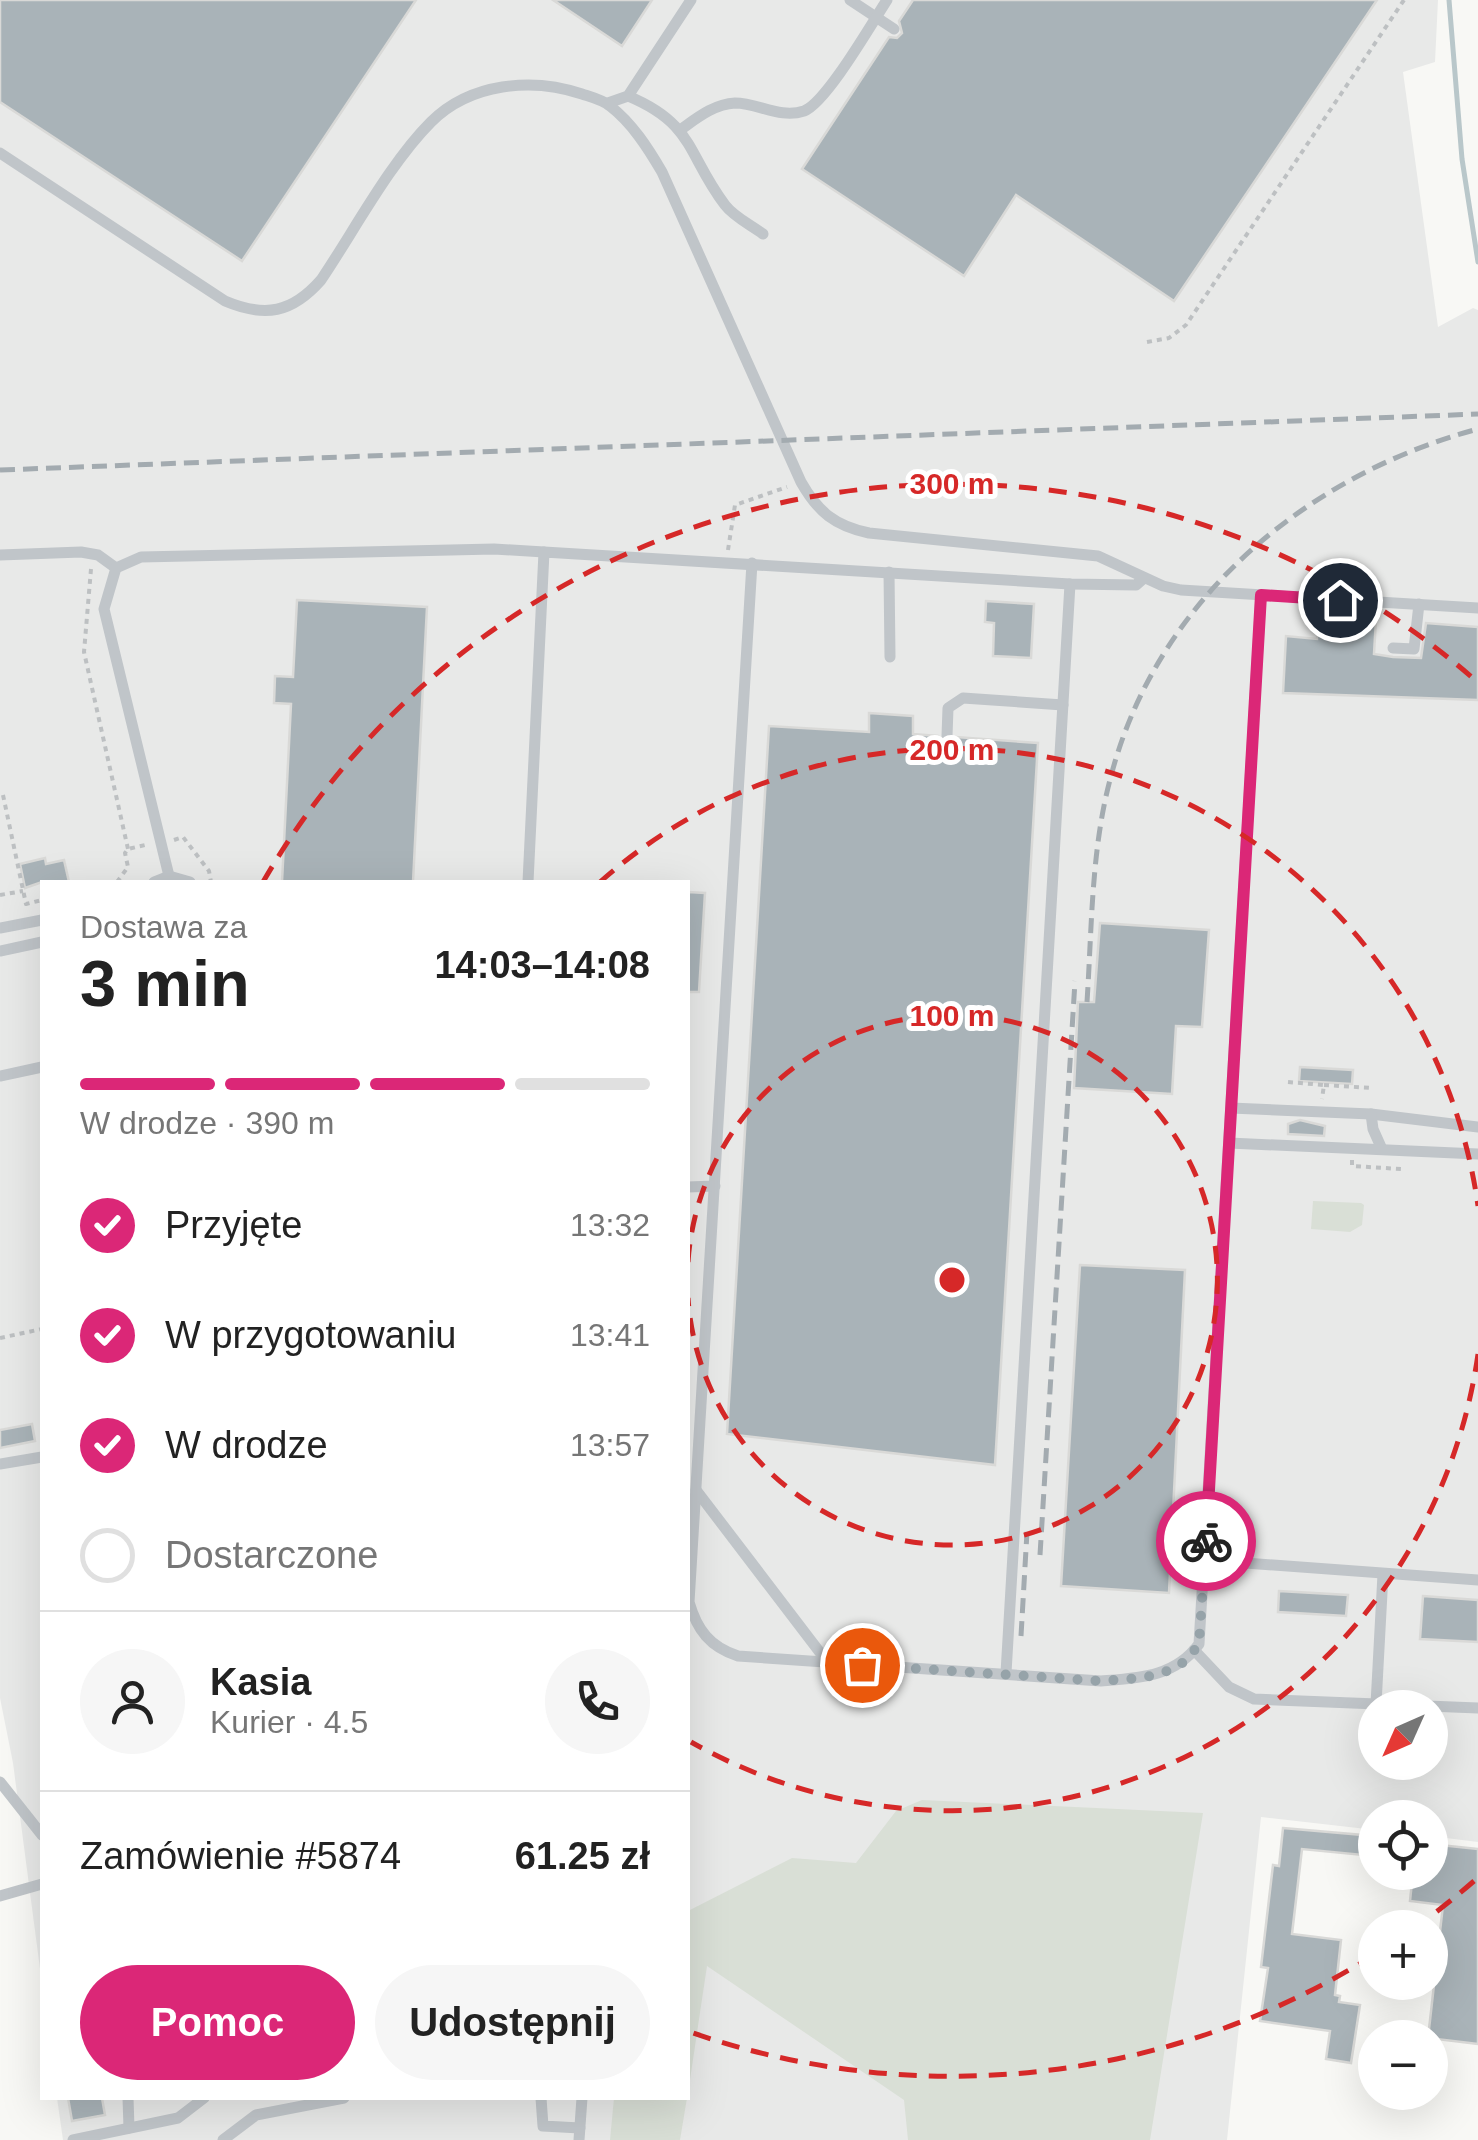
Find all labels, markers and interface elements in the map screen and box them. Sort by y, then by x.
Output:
text: 300 m [909,467,995,500]
pin [1298,558,1383,643]
icon: home [1313,573,1368,628]
text: 200 m [909,733,995,766]
text: Dostawa za [80,909,247,945]
text: 14:03–14:08 [434,944,650,986]
text: 3 min [80,947,250,1020]
text: 100 m [909,999,995,1032]
text: W drodze · 390 m [80,1105,334,1141]
icon: check [80,1198,135,1253]
text: Przyjęte [165,1204,302,1246]
text: 13:32 [570,1207,650,1243]
centre of rings [934,1262,970,1298]
icon: check [80,1308,135,1363]
text: W przygotowaniu [165,1314,456,1356]
text: 13:41 [570,1317,650,1353]
icon: check [80,1418,135,1473]
text: W drodze [165,1424,328,1466]
text: 13:57 [570,1427,650,1463]
courier [1156,1491,1256,1591]
icon: bike [1179,1514,1234,1569]
text: Dostarczone [165,1534,378,1576]
pin [820,1623,905,1708]
icon: bag [835,1638,890,1693]
button: person [80,1649,185,1754]
button: phone [545,1649,650,1754]
text: Kasia [210,1661,311,1703]
north arrow [1358,1690,1448,1780]
map controls [1358,1690,1448,2110]
text: Kurier · 4.5 [210,1704,368,1740]
button: locate [1358,1800,1448,1890]
text: Zamówienie #5874 [80,1835,401,1877]
text: 61.25 zł [515,1835,650,1877]
button: + [1358,1910,1448,2000]
button: Pomoc [80,1965,355,2080]
button: Udostępnij [375,1965,650,2080]
button: − [1358,2020,1448,2110]

